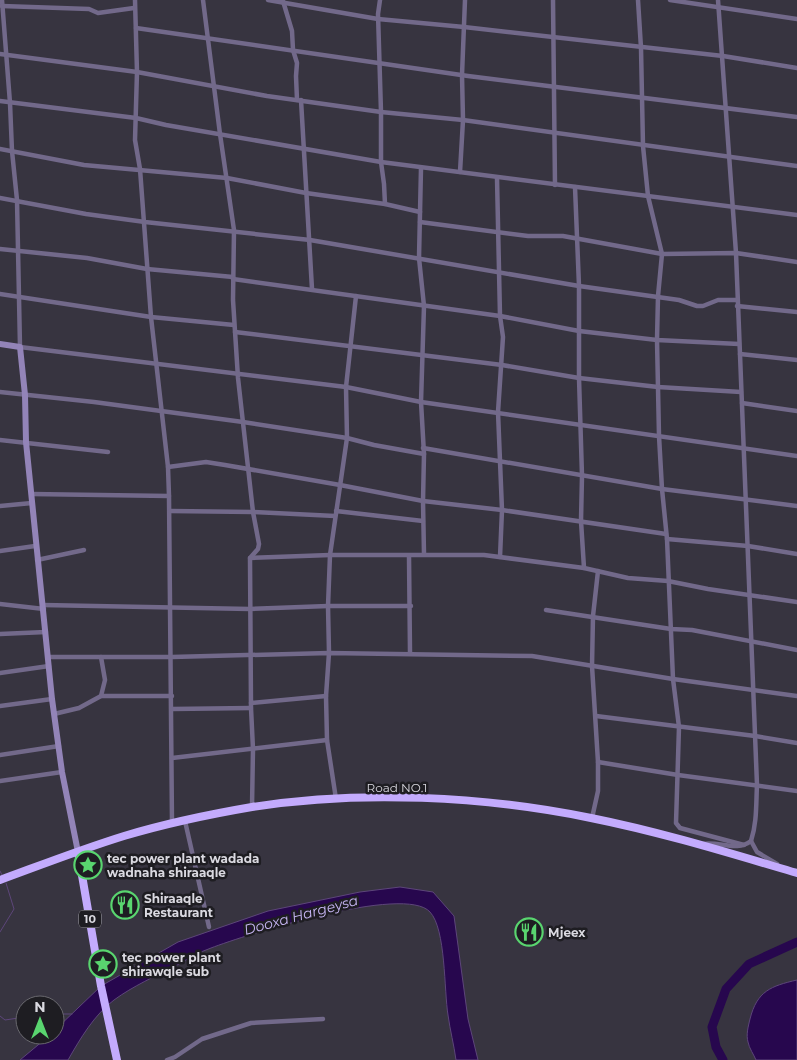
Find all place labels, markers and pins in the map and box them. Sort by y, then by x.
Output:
place icon: tec power plant wadada wadnaha shiraaqle [73,850,103,880]
place label: tec power plant wadada wadnaha shiraaqle [107,851,259,880]
restaurant icon: Shiraaqle Restaurant [110,890,140,920]
place label: Shiraaqle Restaurant [144,891,214,920]
restaurant icon: Mjeex [514,917,544,947]
place label: Mjeex [548,925,586,940]
place icon: tec power plant shirawqle sub [88,949,118,979]
place label: tec power plant shirawqle sub [122,950,222,979]

